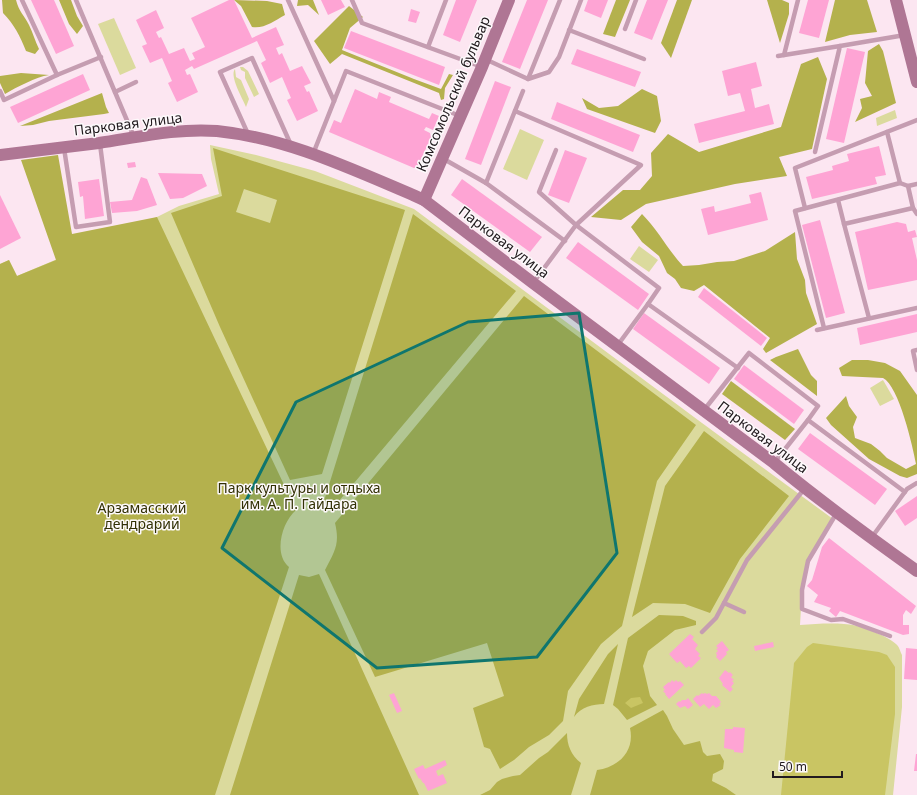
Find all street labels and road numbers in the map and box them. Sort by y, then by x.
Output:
street label: Комсомольский бульвар [411,13,494,175]
street label: Парковая улица [73,107,183,140]
street label: Парковая улица [455,201,554,282]
street label: Парковая улица [714,396,813,477]

